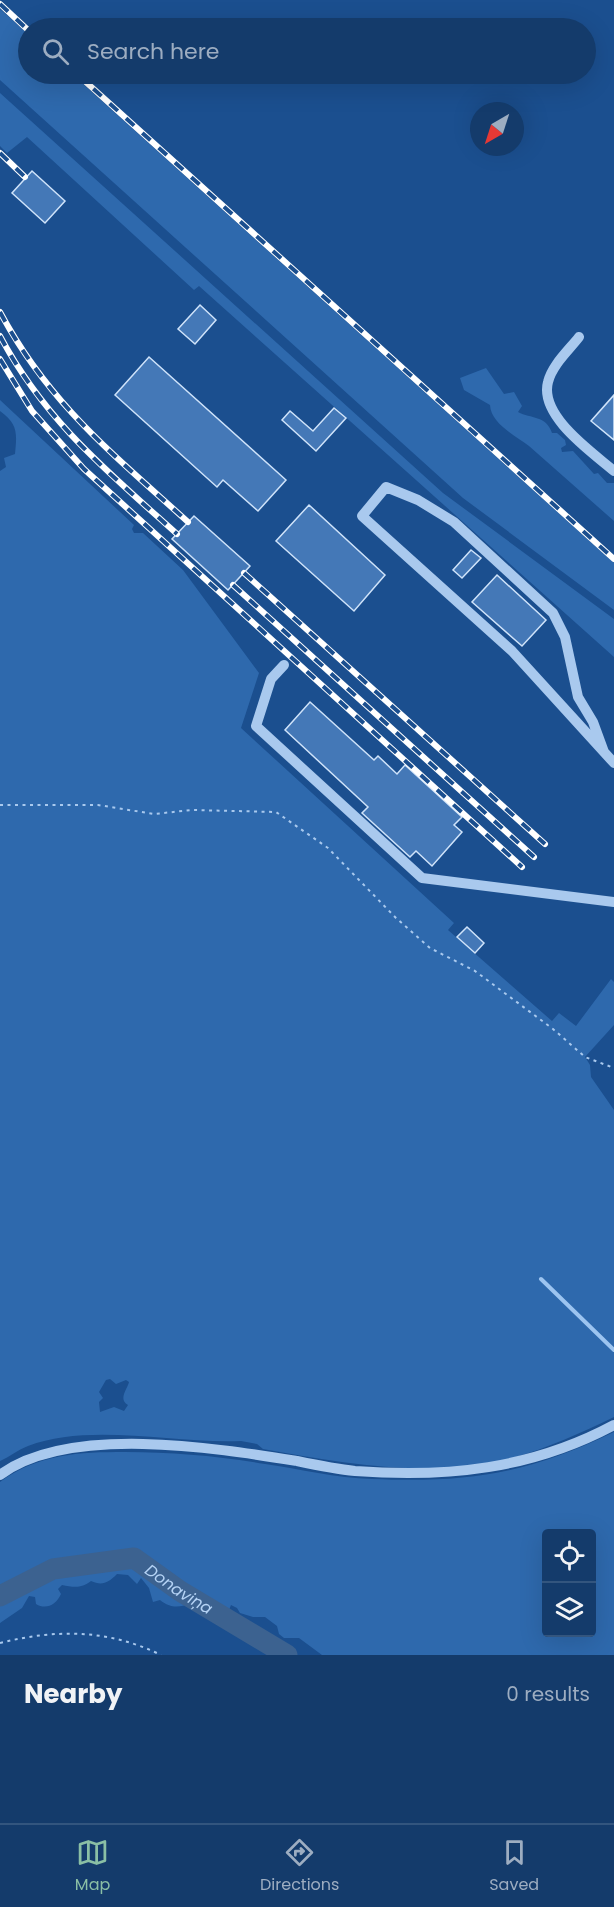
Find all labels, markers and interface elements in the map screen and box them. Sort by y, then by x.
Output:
search box [18,18,596,84]
icon: search [39,35,72,68]
text: Search here [87,36,220,67]
north arrow [470,102,524,156]
map controls [542,1529,596,1637]
button: locate [542,1529,596,1583]
water label: Donaviņa [141,1558,217,1620]
button: layers [542,1583,596,1637]
text: Nearby [24,1676,122,1712]
text: 0 results [506,1680,590,1708]
tab: Map [75,1836,110,1897]
tab: Directions [260,1836,339,1897]
tab: Saved [489,1836,539,1897]

